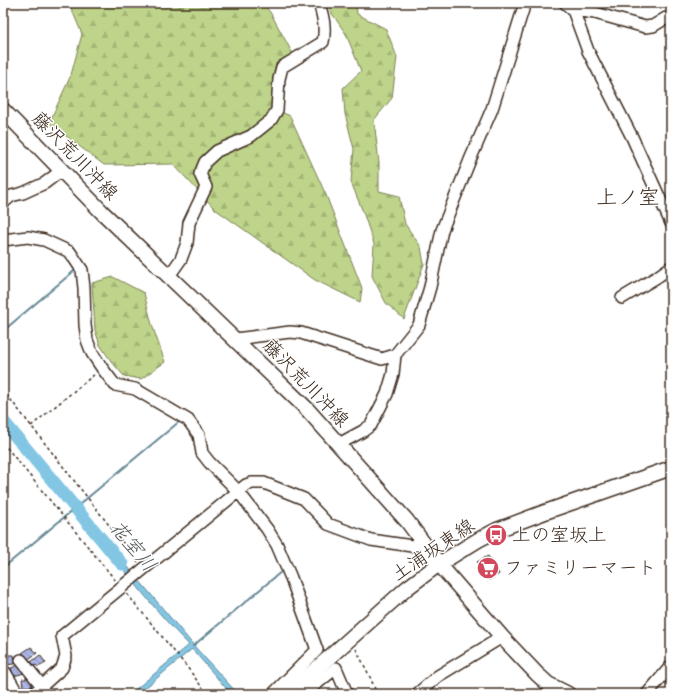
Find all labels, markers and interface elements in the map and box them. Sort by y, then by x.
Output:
street label: 藤沢荒川沖線 [27,107,123,205]
district label: 上ノ室 [597,184,660,210]
street label: 藤沢荒川沖線 [258,334,354,432]
street label: 土浦坂東線 [387,513,479,587]
water label: 花室川 [104,515,162,577]
bus stop icon: 上の室坂上 [483,522,509,548]
place label: 上の室坂上 [512,523,607,547]
supermarket icon: ファミリーマート [475,555,501,581]
place label: ファミリーマート [504,556,656,580]

